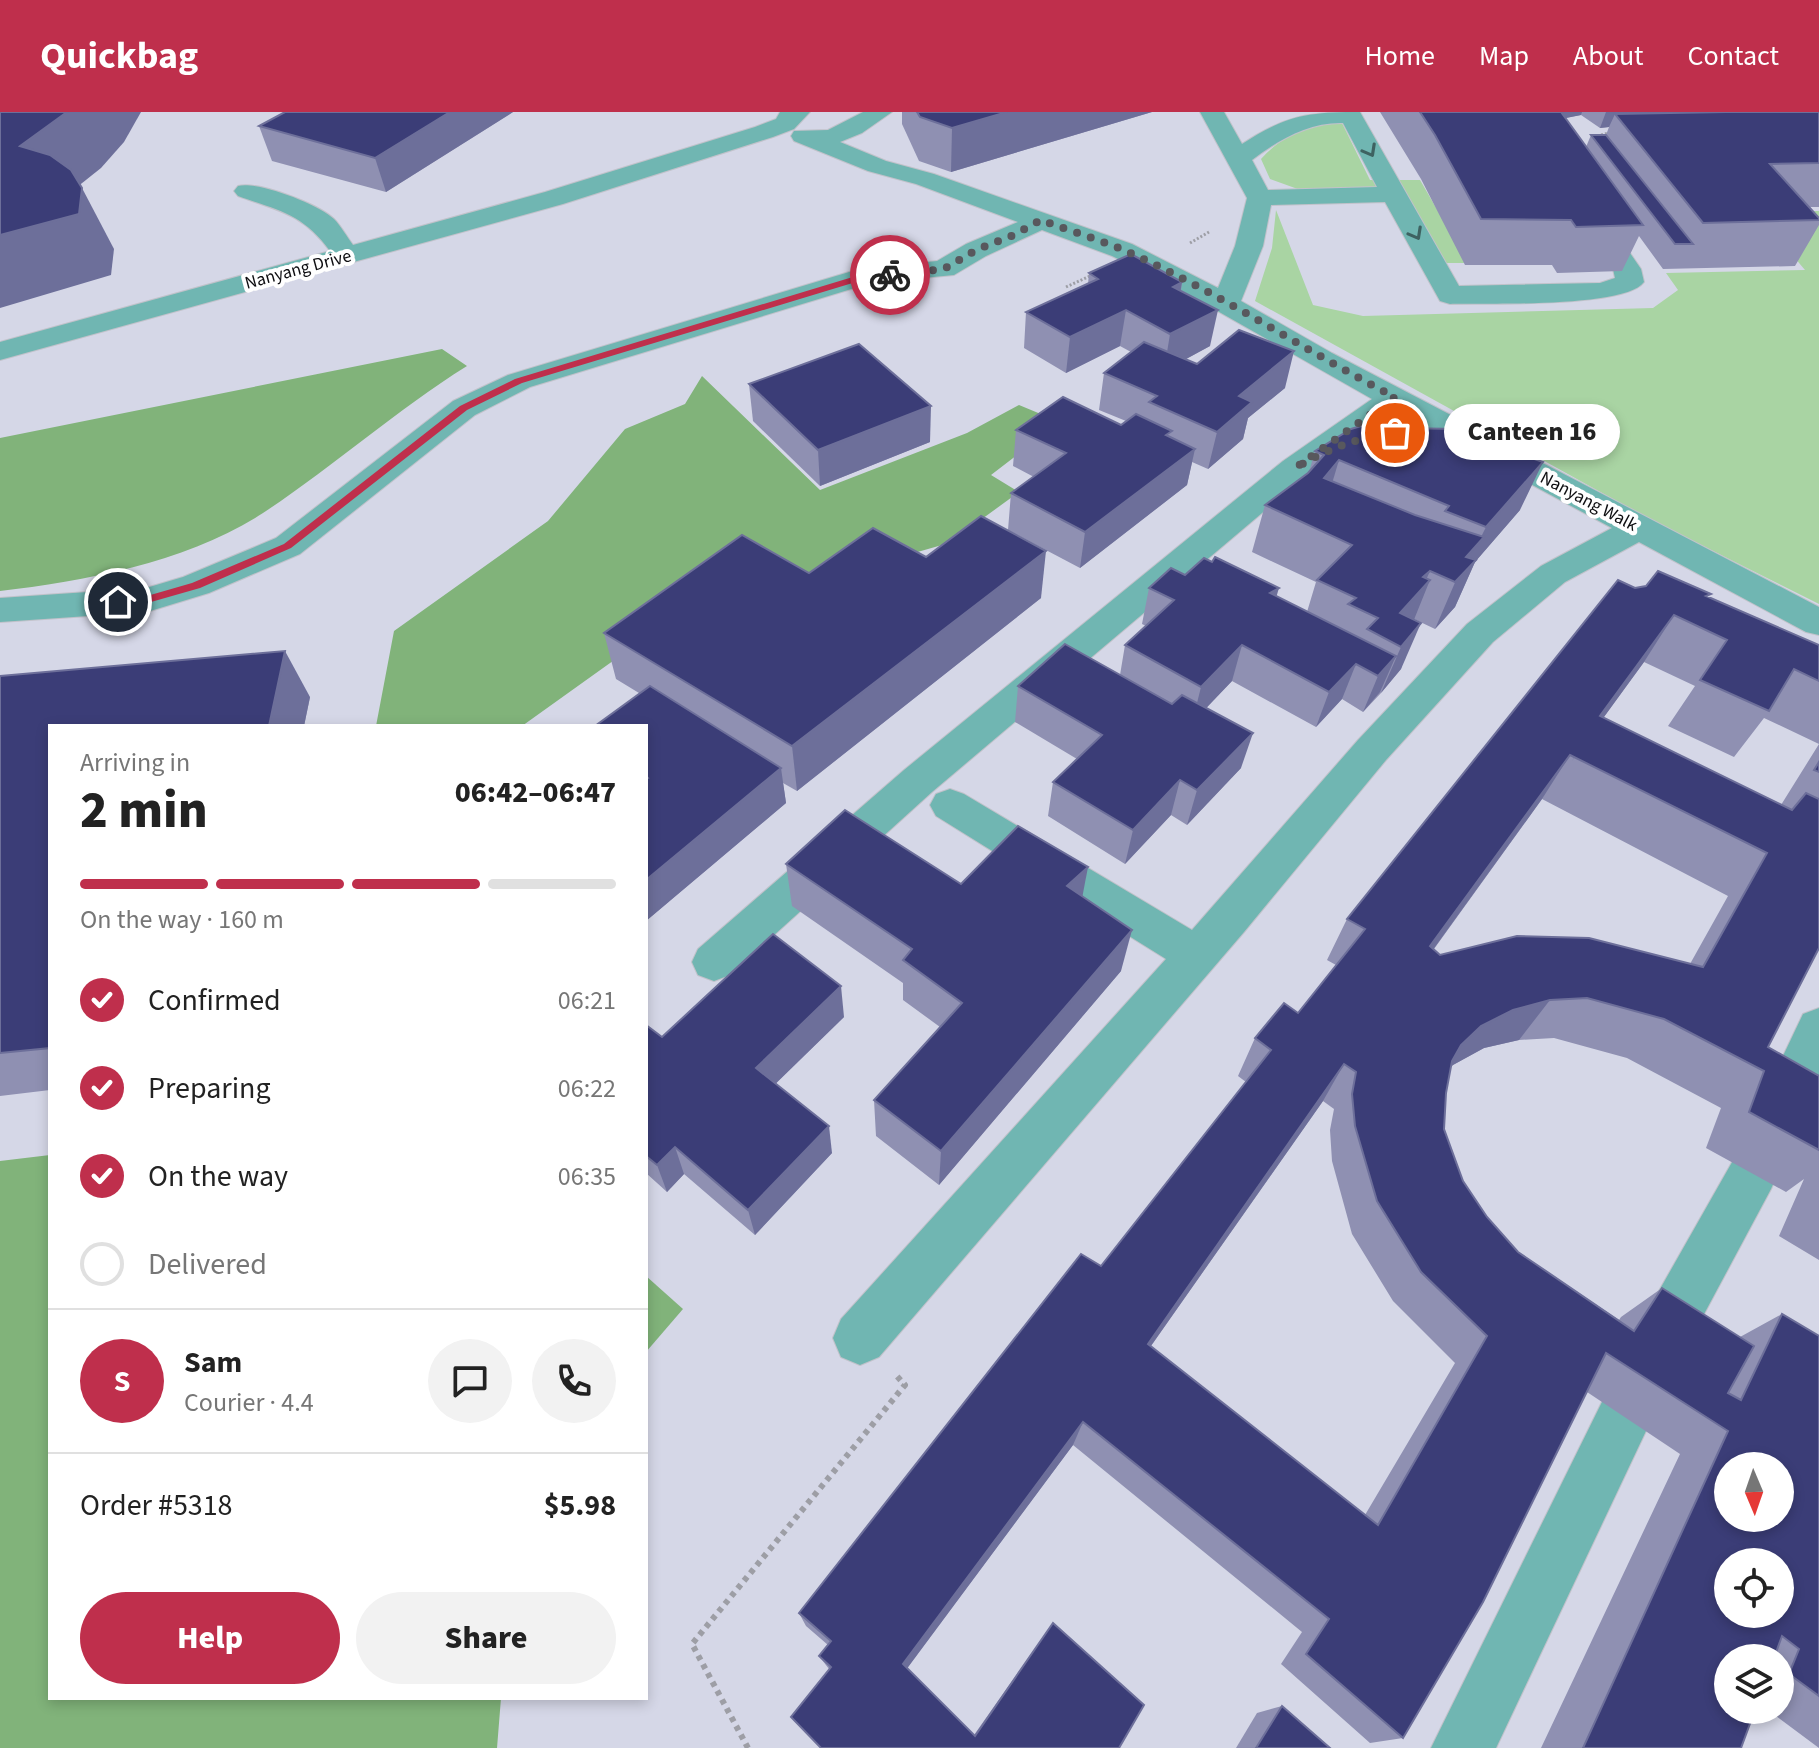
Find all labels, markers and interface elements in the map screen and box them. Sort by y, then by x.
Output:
text: Quickbag [40,29,198,83]
text: Home [1364,36,1435,76]
text: Map [1479,36,1529,76]
text: About [1573,36,1644,76]
text: Contact [1688,36,1779,76]
one-way arrow [1360,142,1376,156]
one-way arrow [1407,225,1422,240]
courier [850,235,930,315]
street label: Nanyang Drive [242,243,354,296]
icon: bike [868,253,912,297]
pin [1361,399,1429,467]
callout: Canteen 16 [1443,405,1619,461]
icon: bag [1373,411,1417,455]
text: Canteen 16 [1468,413,1596,450]
street label: Nanyang Walk [1536,465,1642,538]
pin [84,568,152,636]
icon: home [96,580,140,624]
text: Arriving in [80,744,190,781]
text: 06:42–06:47 [455,771,616,814]
text: 2 min [80,774,208,848]
text: On the way · 160 m [80,901,284,938]
icon: check [80,978,124,1022]
text: Confirmed [148,979,281,1022]
text: 06:21 [558,982,616,1019]
icon: check [80,1066,124,1110]
text: Preparing [148,1067,271,1110]
text: 06:22 [558,1070,616,1107]
icon: check [80,1154,124,1198]
text: On the way [148,1155,288,1198]
text: 06:35 [558,1158,616,1195]
text: Delivered [148,1243,267,1286]
button: chat [428,1339,512,1423]
button: phone [532,1339,616,1423]
text: Sam [184,1341,242,1384]
text: S [114,1360,130,1403]
text: Courier · 4.4 [184,1384,314,1421]
north arrow [1714,1452,1794,1532]
map controls [1714,1452,1794,1724]
text: Order #5318 [80,1484,233,1527]
text: $5.98 [544,1484,616,1527]
button: locate [1714,1548,1794,1628]
button: Help [80,1592,340,1684]
button: Share [356,1592,616,1684]
button: layers [1714,1644,1794,1724]

